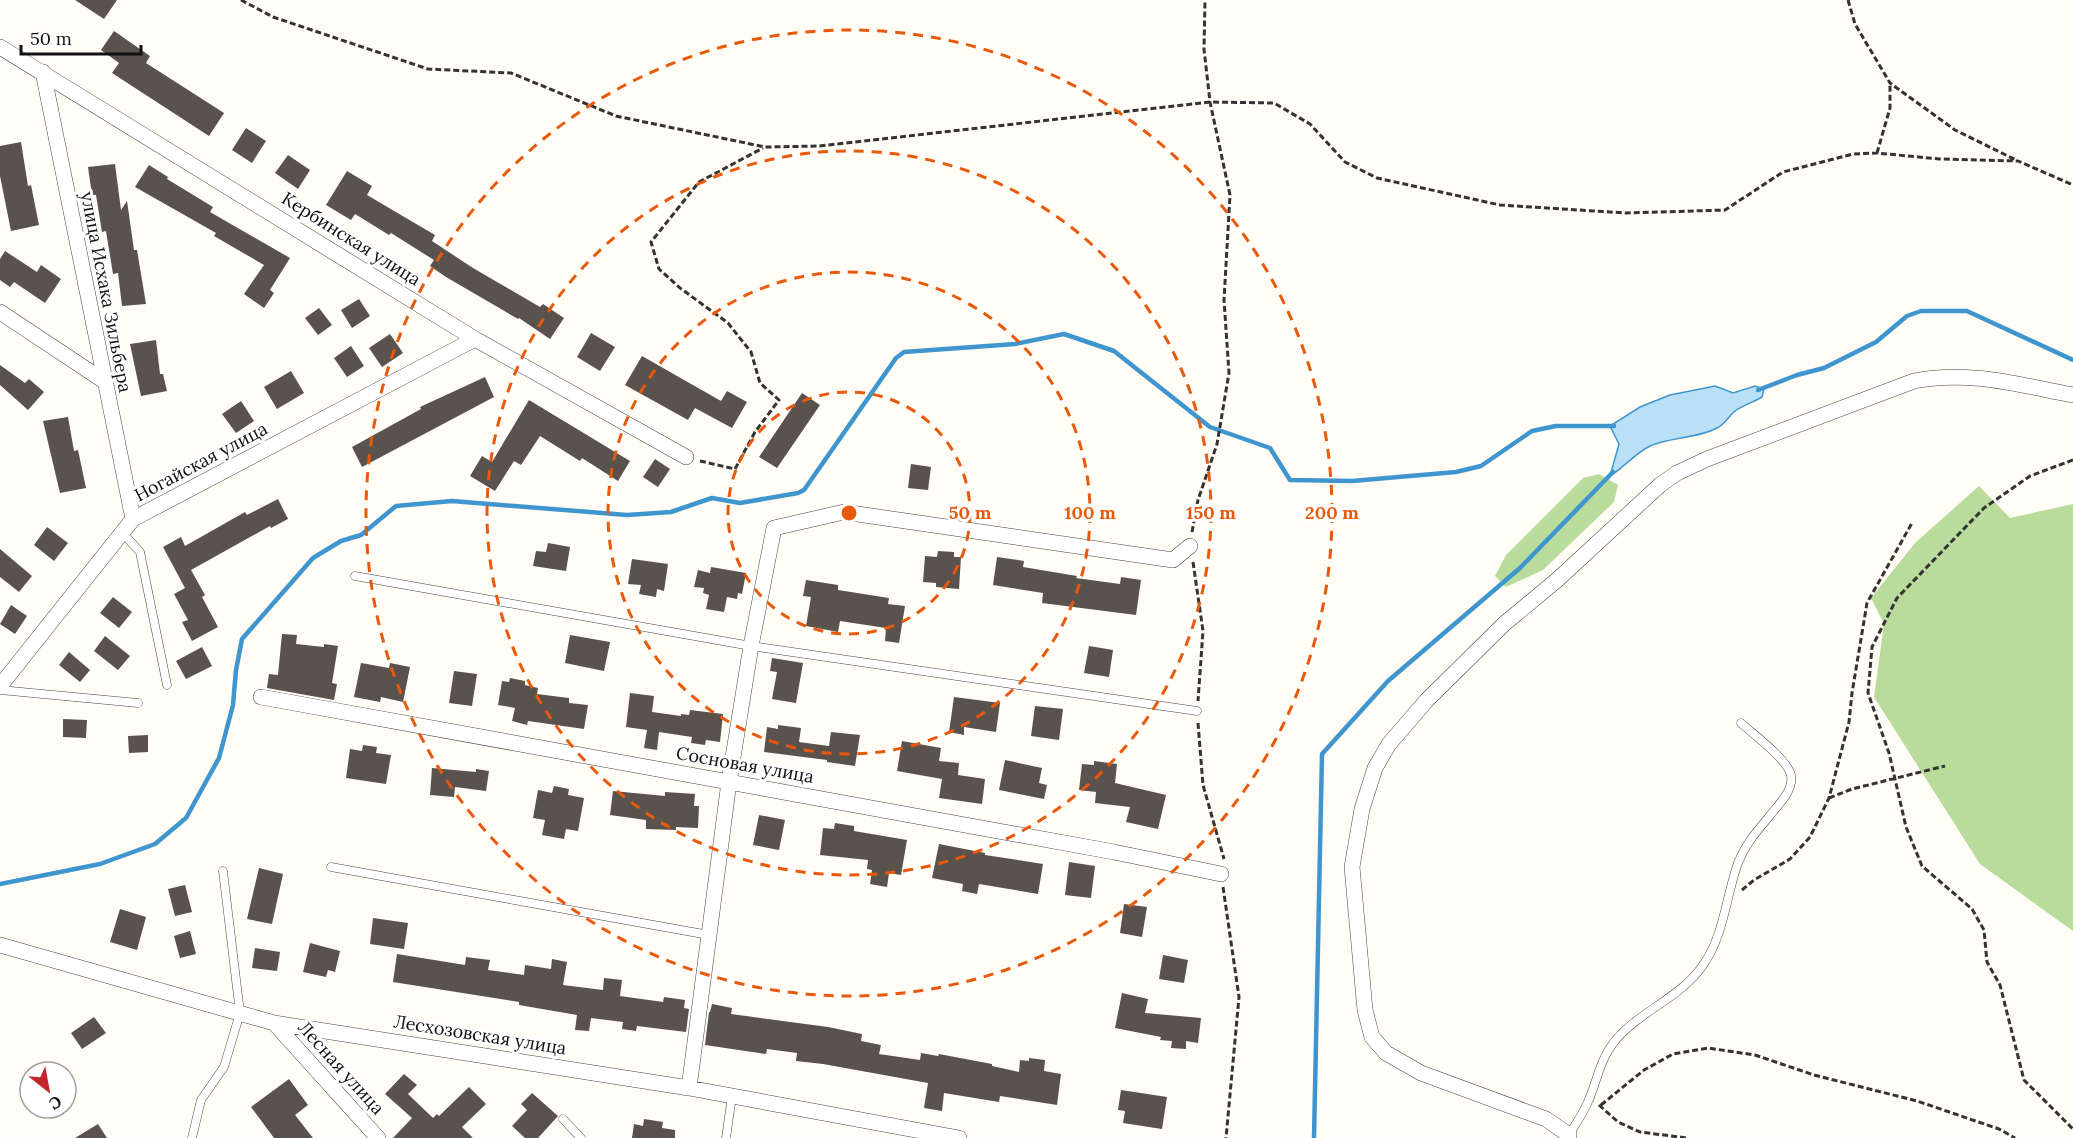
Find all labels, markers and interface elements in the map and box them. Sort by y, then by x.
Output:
scale bar [21,18,141,56]
text: 50 m [30,27,72,50]
street label: Кербинская улица [277,187,425,291]
street label: улица Исхака Зильбера [76,190,137,394]
street label: Ногайская улица [130,417,271,506]
text: 50 m [949,501,992,524]
text: 100 m [1064,501,1116,524]
text: 150 m [1186,501,1236,524]
text: 200 m [1305,501,1359,524]
centre of rings [839,503,859,523]
street label: Сосновая улица [674,741,816,788]
street label: Лесхозовская улица [392,1009,568,1060]
street label: Лесная улица [293,1016,389,1119]
north arrow [18,1060,78,1120]
text: С [46,1091,66,1114]

